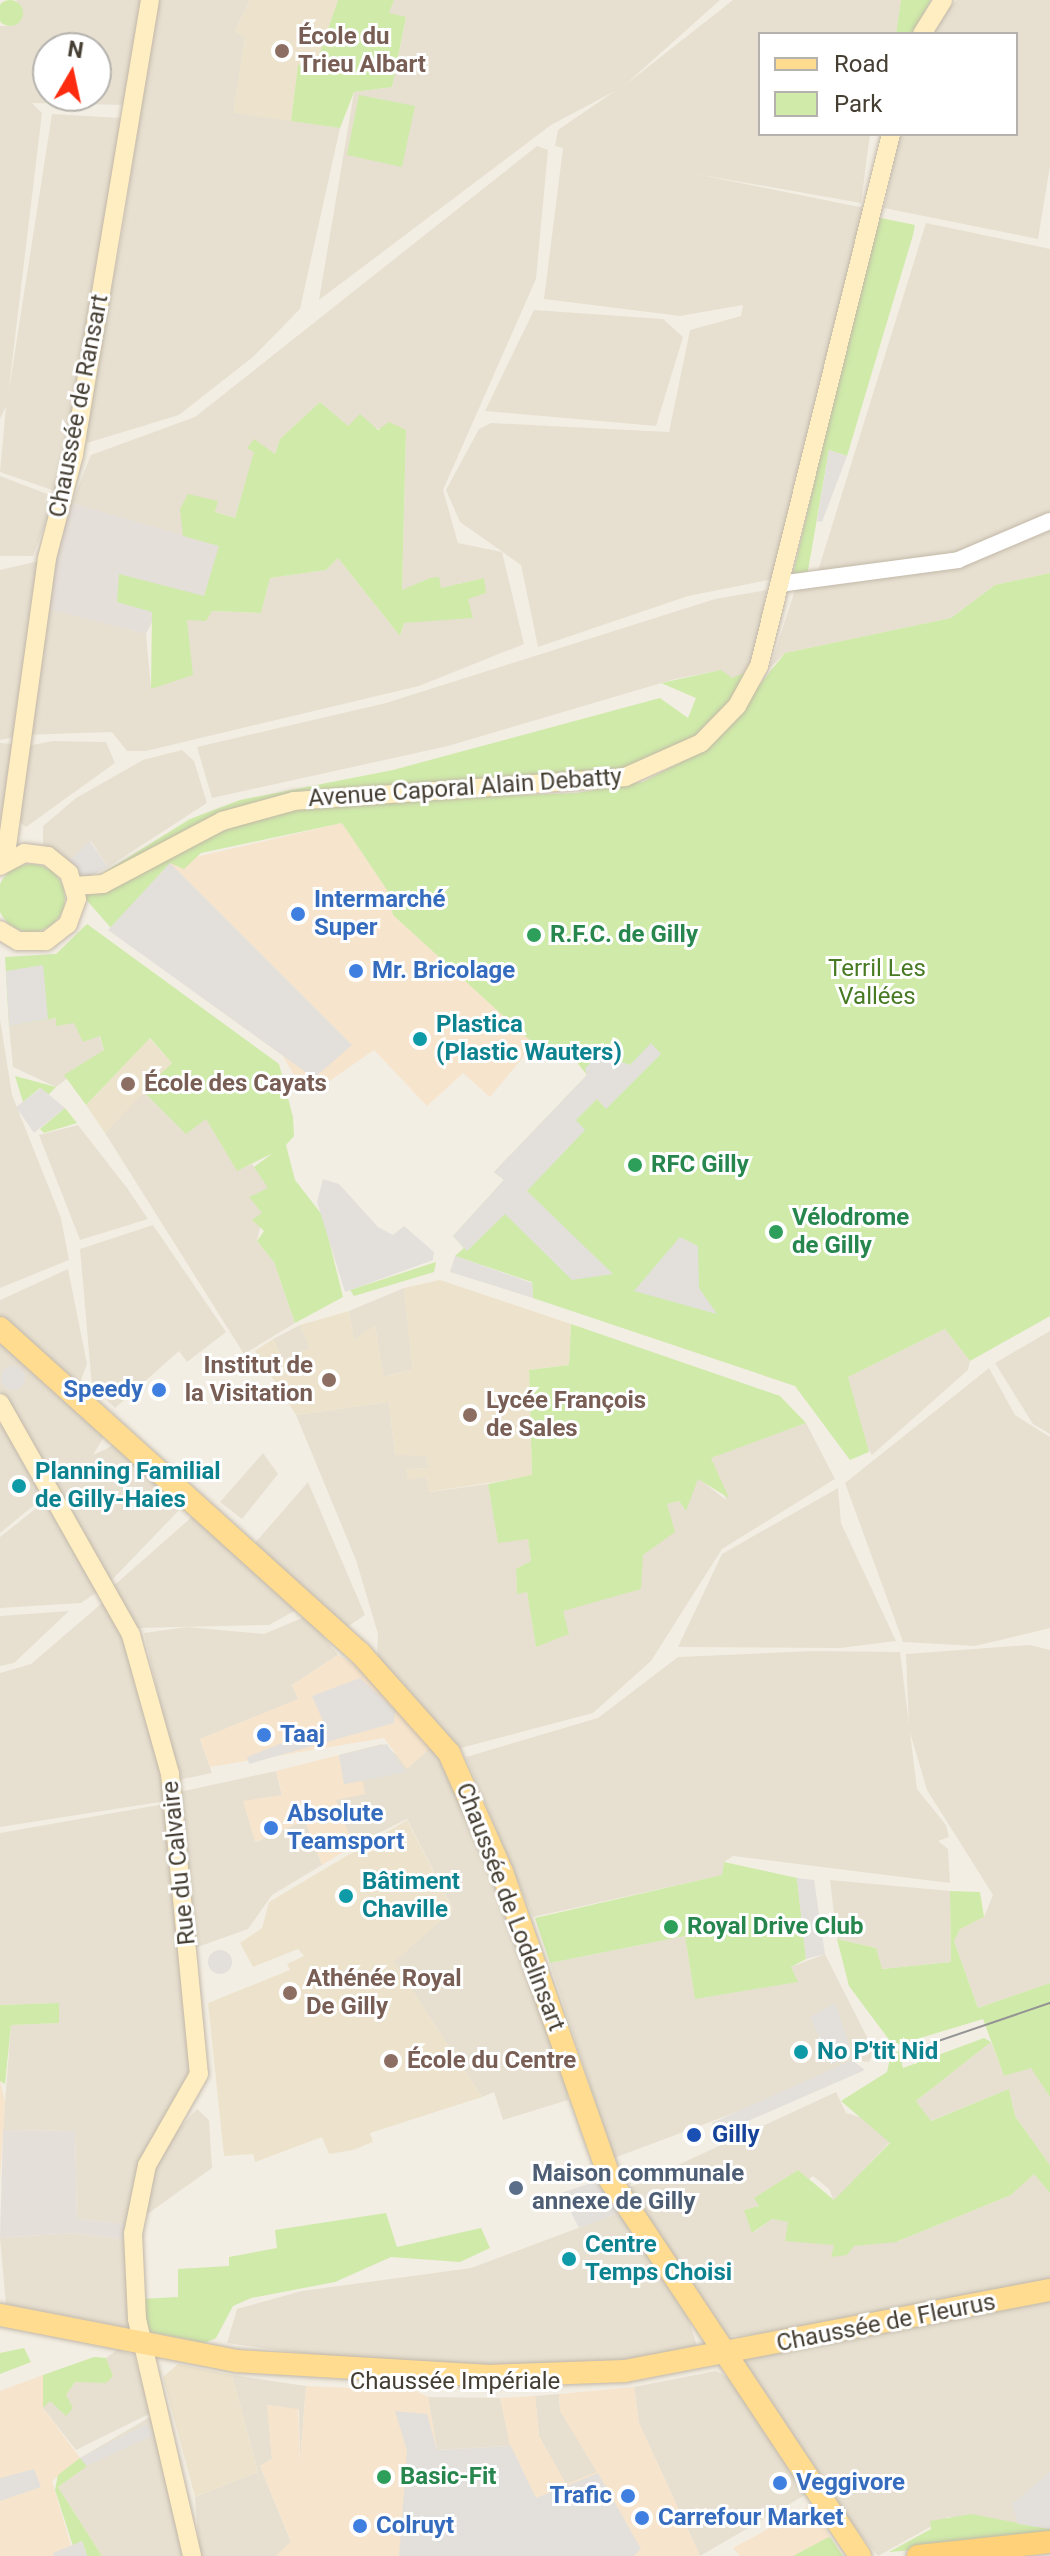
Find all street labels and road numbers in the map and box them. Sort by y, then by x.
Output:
street label: Chaussée de Ransart [43,292,115,520]
street label: Avenue Caporal Alain Debatty [307,763,623,813]
street label: Rue du Calvaire [156,1779,202,1947]
street label: Chaussée de Lodelinsart [449,1779,571,2035]
street label: Chaussée de Fleurus [774,2288,998,2358]
street label: Chaussée Impériale [350,2368,560,2396]

